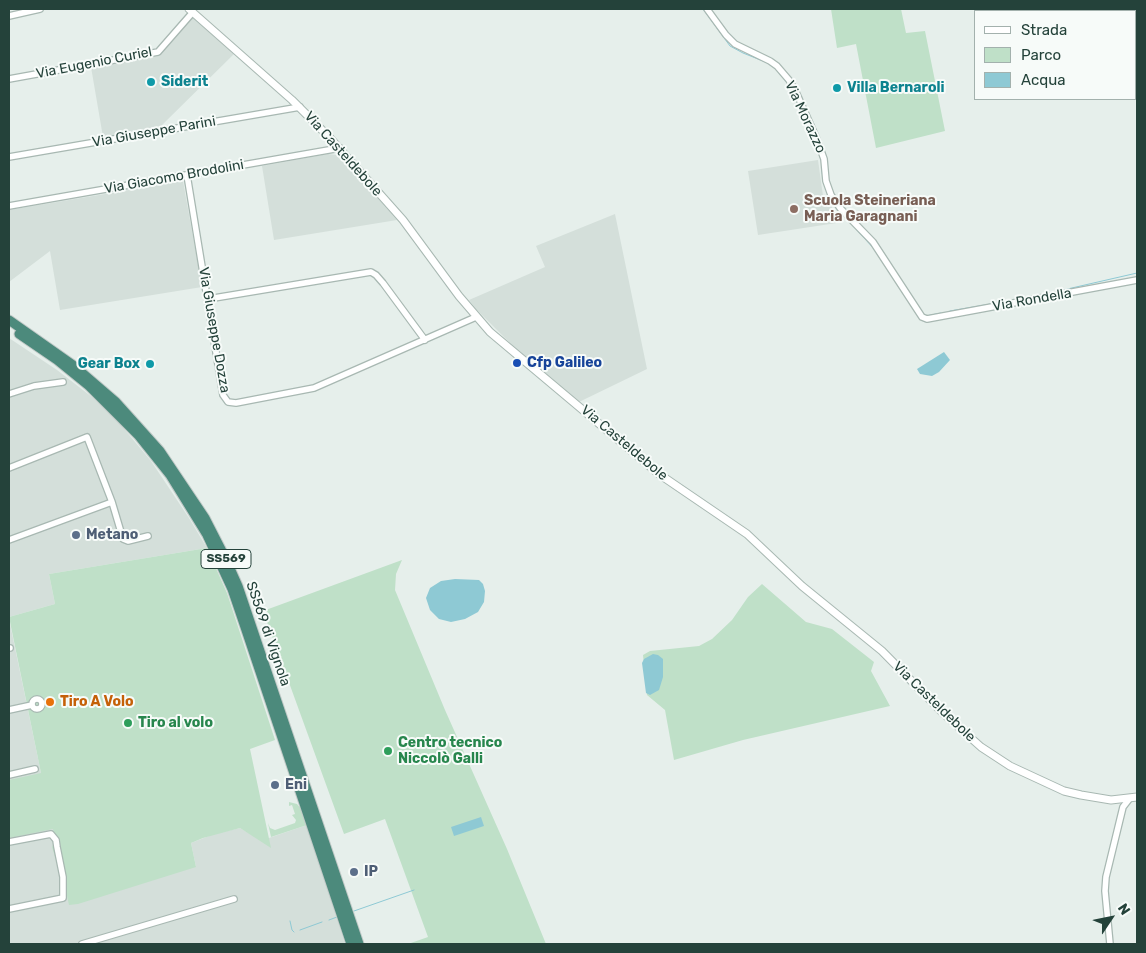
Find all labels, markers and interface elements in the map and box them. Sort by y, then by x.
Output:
legend [974,10,1136,100]
text: Strada [1021,21,1067,39]
street label: Via Eugenio Curiel [35,44,153,82]
text: Parco [1021,46,1061,64]
text: Acqua [1021,71,1066,89]
place label: Siderit [161,74,208,90]
marker: Siderit [145,76,157,88]
street label: Via Morazzo [781,78,829,156]
place label: Villa Bernaroli [847,80,944,96]
marker: Villa Bernaroli [831,82,843,94]
street label: Via Casteldebole [301,108,385,200]
street label: Via Giuseppe Parini [91,113,217,151]
street label: Via Giacomo Brodolini [103,156,245,198]
place label: Scuola Steineriana Maria Garagnani [804,193,936,226]
marker: Scuola Steineriana Maria Garagnani [788,203,800,215]
street label: Via Giuseppe Dozza [195,266,233,394]
street label: Via Rondella [991,285,1073,315]
place label: Cfp Galileo [527,355,602,371]
place label: Gear Box [78,356,140,372]
marker: Cfp Galileo [511,357,523,369]
marker: Gear Box [144,358,156,370]
street label: Via Casteldebole [577,402,671,484]
place label: Metano [86,527,138,543]
marker: Metano [70,529,82,541]
road number: SS569 [201,550,251,568]
street label: SS569 di Vignola [242,579,294,689]
street label: Via Casteldebole [889,658,979,746]
place label: Tiro A Volo [60,694,134,710]
marker: Tiro A Volo [44,696,56,708]
place label: Tiro al volo [138,715,213,731]
marker: Tiro al volo [122,717,134,729]
place label: Centro tecnico Niccolò Galli [398,735,502,768]
marker: Centro tecnico Niccolò Galli [382,745,394,757]
place label: Eni [285,777,307,793]
marker: Eni [269,779,281,791]
place label: IP [364,864,378,880]
marker: IP [348,866,360,878]
north arrow [1086,893,1136,943]
text: N [1114,900,1134,918]

